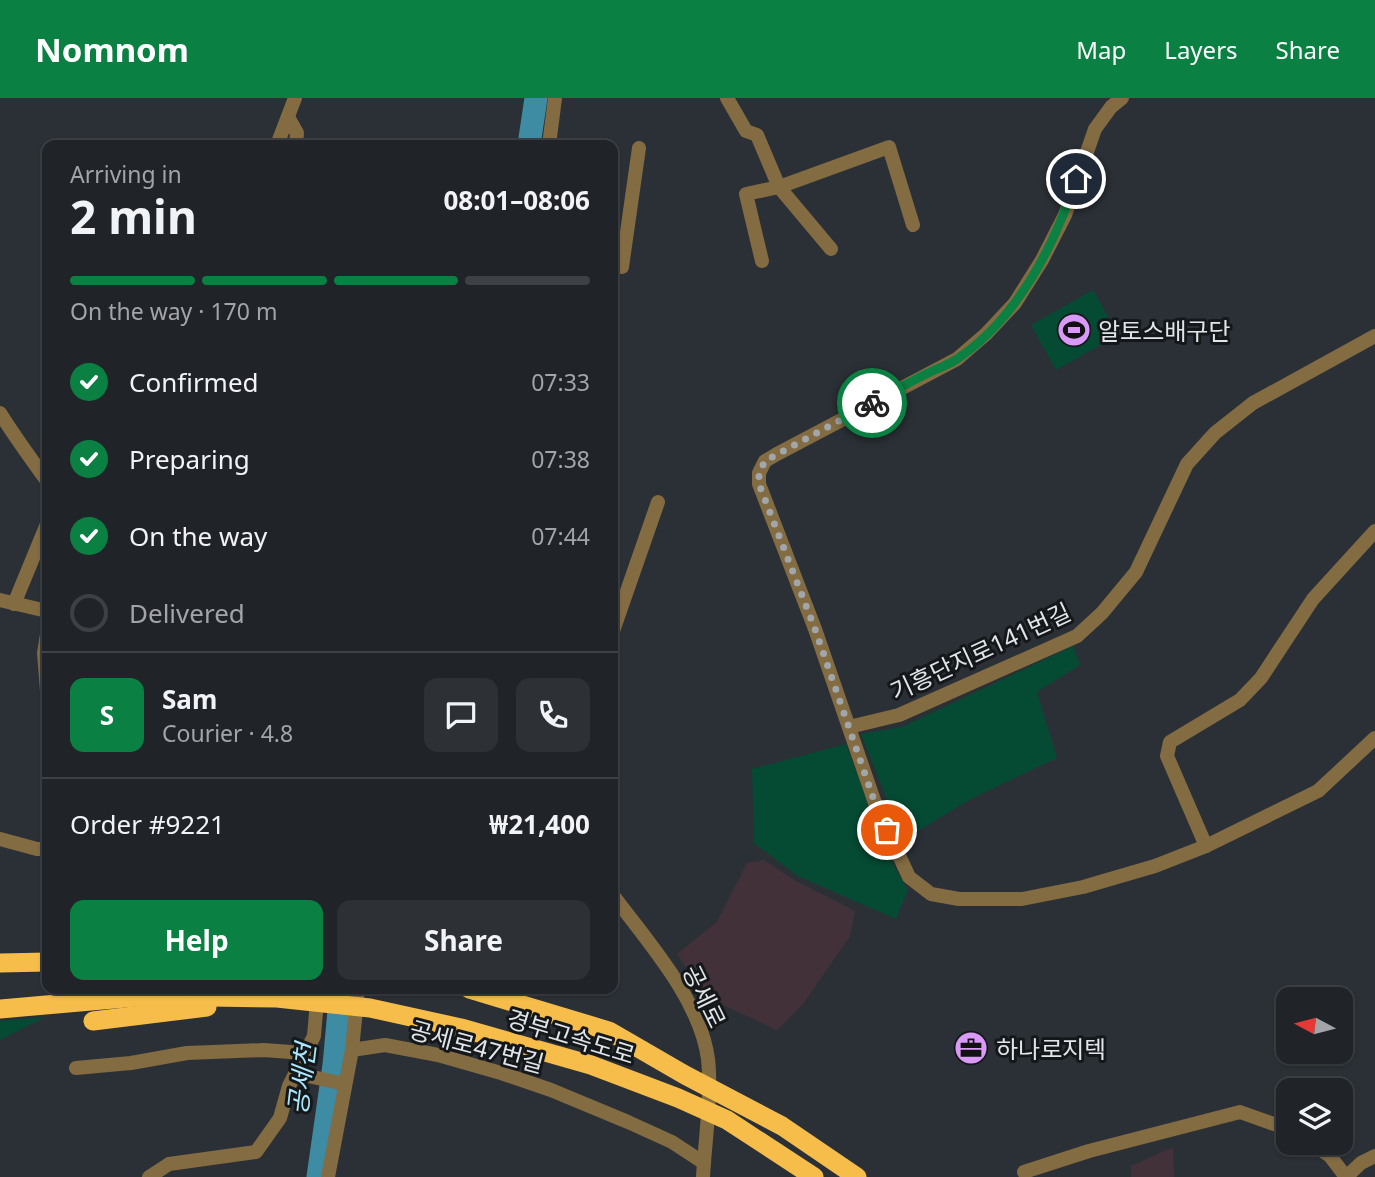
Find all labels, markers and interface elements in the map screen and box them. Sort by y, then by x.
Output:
text: Nomnom [35,27,189,72]
text: Map [1076,33,1126,66]
text: Layers [1164,33,1238,66]
text: Share [1276,33,1340,66]
pin [1046,149,1106,209]
text: Arriving in [70,158,182,190]
icon: home [1057,160,1095,198]
text: 08:01–08:06 [443,182,590,218]
text: 2 min [70,185,197,247]
text: On the way · 170 m [70,295,277,327]
sports icon: 알토스배구단 [1055,311,1093,349]
place label: 알토스배구단 [1098,314,1230,347]
icon: check [70,363,108,401]
text: Confirmed [129,364,259,400]
text: 07:33 [531,366,590,398]
courier [837,368,907,438]
icon: bike [853,384,891,422]
icon: check [70,440,108,478]
text: Preparing [129,441,250,477]
text: 07:38 [531,443,590,475]
icon: check [70,517,108,555]
text: On the way [129,518,267,554]
text: 07:44 [531,520,590,552]
text: Delivered [129,595,245,631]
street label: 기흥단지로141번길 [884,595,1076,707]
button: chat [424,678,498,752]
button: phone [516,678,590,752]
text: Sam [162,681,217,717]
text: S [100,697,114,733]
text: Courier · 4.8 [162,717,293,749]
pin [857,800,917,860]
text: Order #9221 [70,806,225,842]
text: ₩21,400 [489,806,590,842]
icon: bag [868,811,906,849]
button: Help [70,900,323,980]
button: Share [337,900,590,980]
street label: 공세로 [676,959,734,1033]
north arrow [1276,987,1353,1064]
map controls [1276,987,1353,1155]
street label: 경부고속도로 [503,1001,639,1071]
street label: 공세로47번길 [406,1012,548,1080]
office icon: 하나로지텍 [952,1029,990,1067]
place label: 하나로지텍 [996,1032,1106,1065]
water label: 공세천 [279,1038,324,1117]
button: layers [1276,1078,1353,1155]

